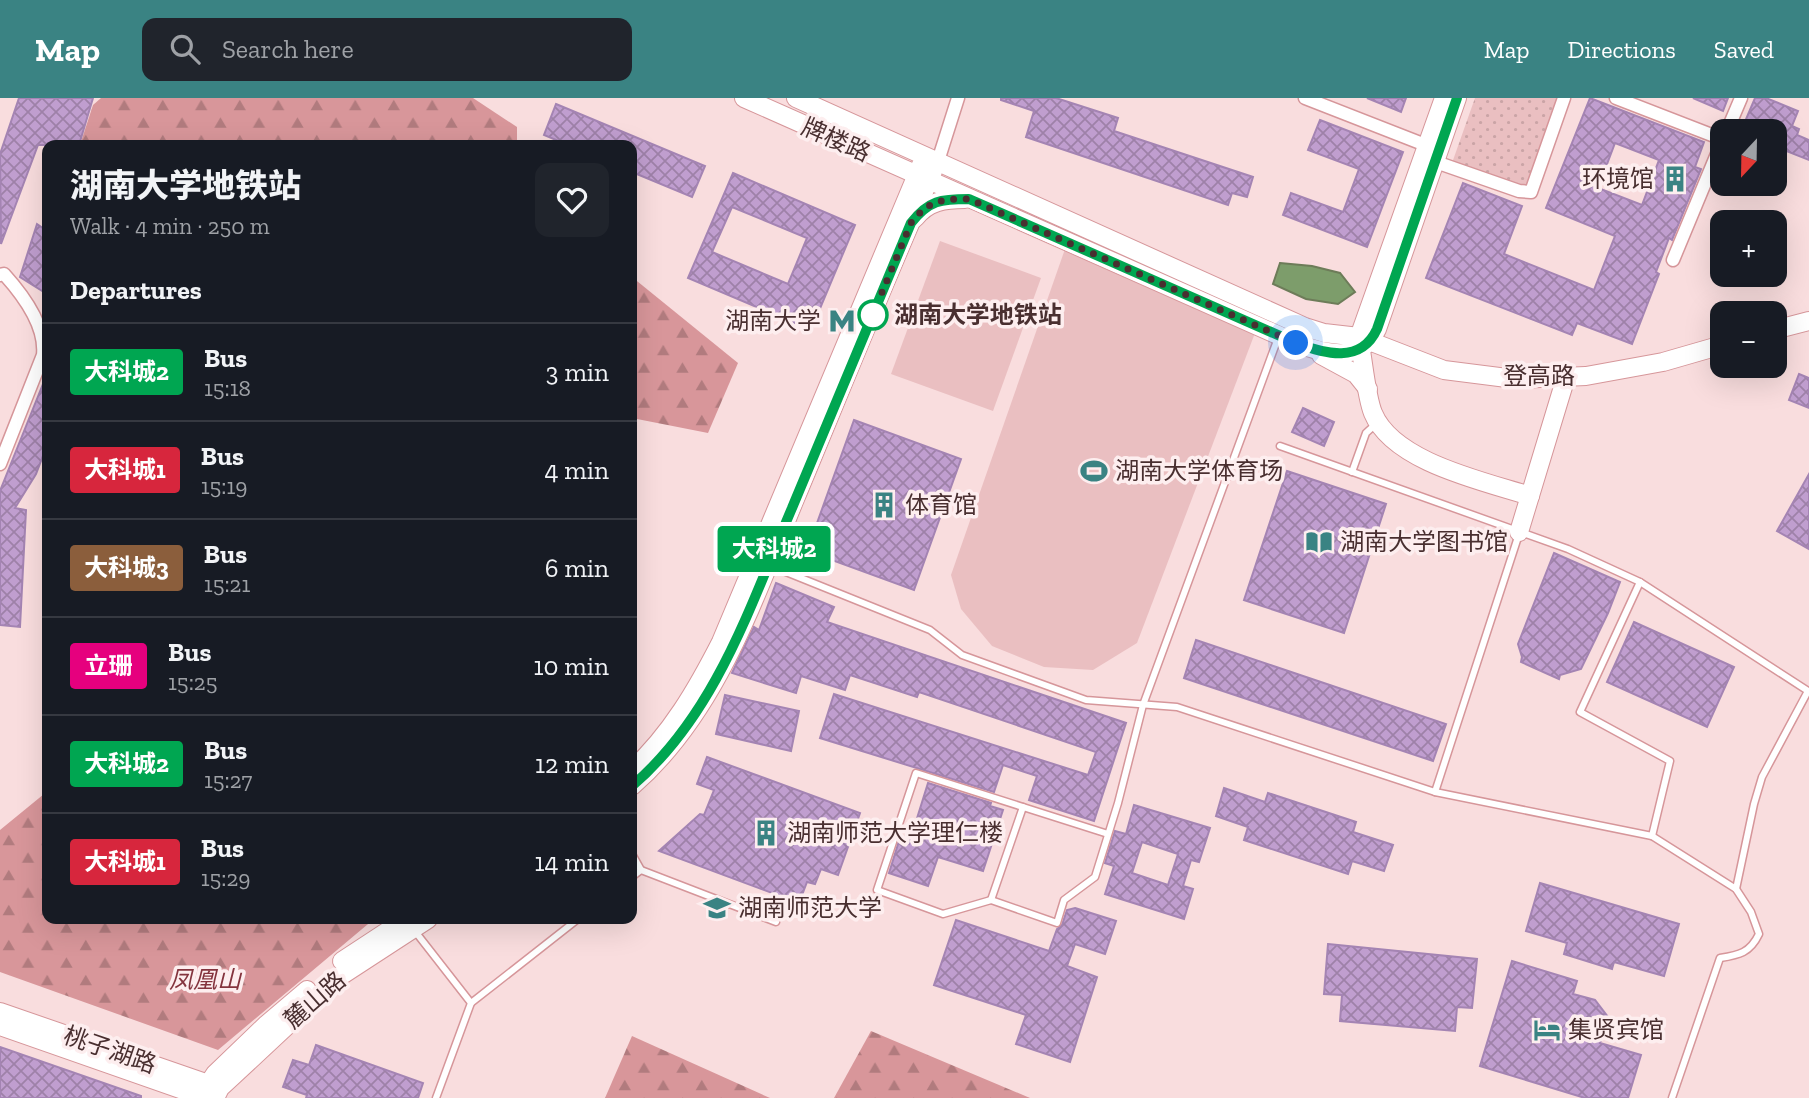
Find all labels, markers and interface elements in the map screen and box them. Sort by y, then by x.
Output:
search box [142,18,632,81]
text: Map [35,30,100,69]
icon: search [166,30,204,68]
text: Search here [222,33,354,65]
text: Map [1484,35,1530,64]
text: Directions [1568,35,1676,64]
text: Saved [1714,35,1774,64]
street label: 牌楼路 [797,112,875,167]
north arrow [1710,119,1787,196]
map controls [1710,119,1787,378]
button: heart [535,163,609,237]
place label: 环境馆 [1582,164,1654,193]
building icon: 环境馆 [1660,164,1690,194]
text: 湖南大学地铁站 [70,166,301,205]
button: + [1710,210,1787,287]
text: Walk · 4 min · 250 m [70,212,270,240]
text: Departures [70,274,202,306]
marker: 湖南大学地铁站 [858,300,888,330]
place label: 湖南大学地铁站 [894,300,1062,329]
button: − [1710,301,1787,378]
place label: 湖南大学 [725,306,821,335]
metro station icon: 湖南大学 [827,306,857,336]
your location [1278,325,1313,360]
text: Bus [204,342,247,374]
text: 3 min [546,356,609,388]
text: 大科城2 [84,357,169,386]
street label: 登高路 [1503,361,1575,390]
text: 15:18 [204,374,251,402]
text: Bus [201,440,244,472]
text: 4 min [544,454,609,486]
text: 大科城1 [84,455,166,484]
sports icon: 湖南大学体育场 [1079,456,1109,486]
place label: 湖南大学体育场 [1115,456,1283,485]
text: 15:19 [201,472,248,500]
building icon: 体育馆 [869,490,899,520]
place label: 体育馆 [905,490,977,519]
line badge: 大科城2 [725,526,823,572]
library icon: 湖南大学图书馆 [1304,527,1334,557]
place label: 湖南大学图书馆 [1340,527,1508,556]
text: 大科城2 [732,534,816,563]
text: Bus [204,538,247,570]
text: 6 min [545,552,609,584]
text: 大科城3 [84,553,169,582]
text: 15:21 [204,570,250,598]
text: Bus [168,636,211,668]
text: 10 min [533,650,609,682]
text: 立珊 [85,651,133,680]
text: 15:25 [168,668,217,696]
text: Bus [204,734,247,766]
text: 12 min [535,748,609,780]
text: 大科城2 [84,749,169,778]
text: 15:27 [204,766,252,794]
building icon: 湖南师范大学理仁楼 [751,818,781,848]
place label: 湖南师范大学理仁楼 [787,818,1003,847]
text: Bus [201,832,244,864]
text: 14 min [534,846,609,878]
text: 大科城1 [84,847,166,876]
text: 15:29 [201,864,251,892]
school or university icon: 湖南师范大学 [702,893,732,923]
place label: 湖南师范大学 [738,893,882,922]
park label: 凤凰山 [169,965,243,994]
street label: 麓山路 [278,965,351,1034]
hotel icon: 集贤宾馆 [1532,1015,1562,1045]
place label: 集贤宾馆 [1568,1015,1664,1044]
street label: 桃子湖路 [60,1020,160,1079]

